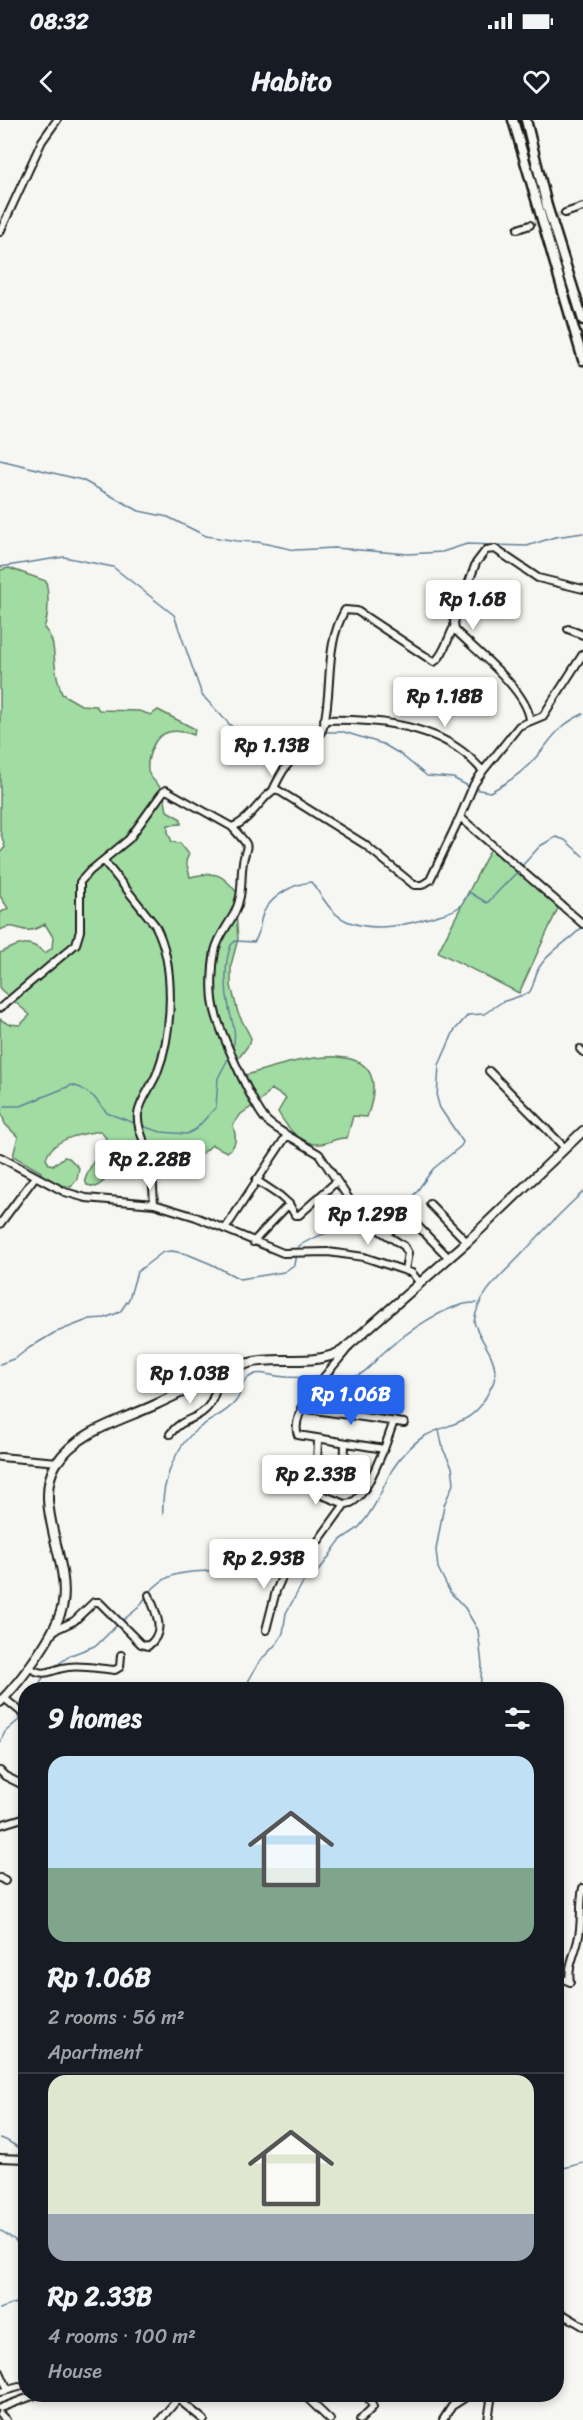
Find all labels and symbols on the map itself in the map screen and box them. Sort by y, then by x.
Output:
pin: Rp 1.6B [418,580,528,631]
pin: Rp 1.18B [383,677,507,728]
pin: Rp 1.13B [210,726,334,777]
pin: Rp 2.28B [88,1140,212,1191]
pin: Rp 1.29B [306,1195,430,1246]
pin: Rp 1.03B [128,1354,252,1405]
pin: Rp 1.06B [289,1375,413,1426]
pin: Rp 2.33B [254,1455,378,1506]
pin: Rp 2.93B [202,1539,326,1590]

